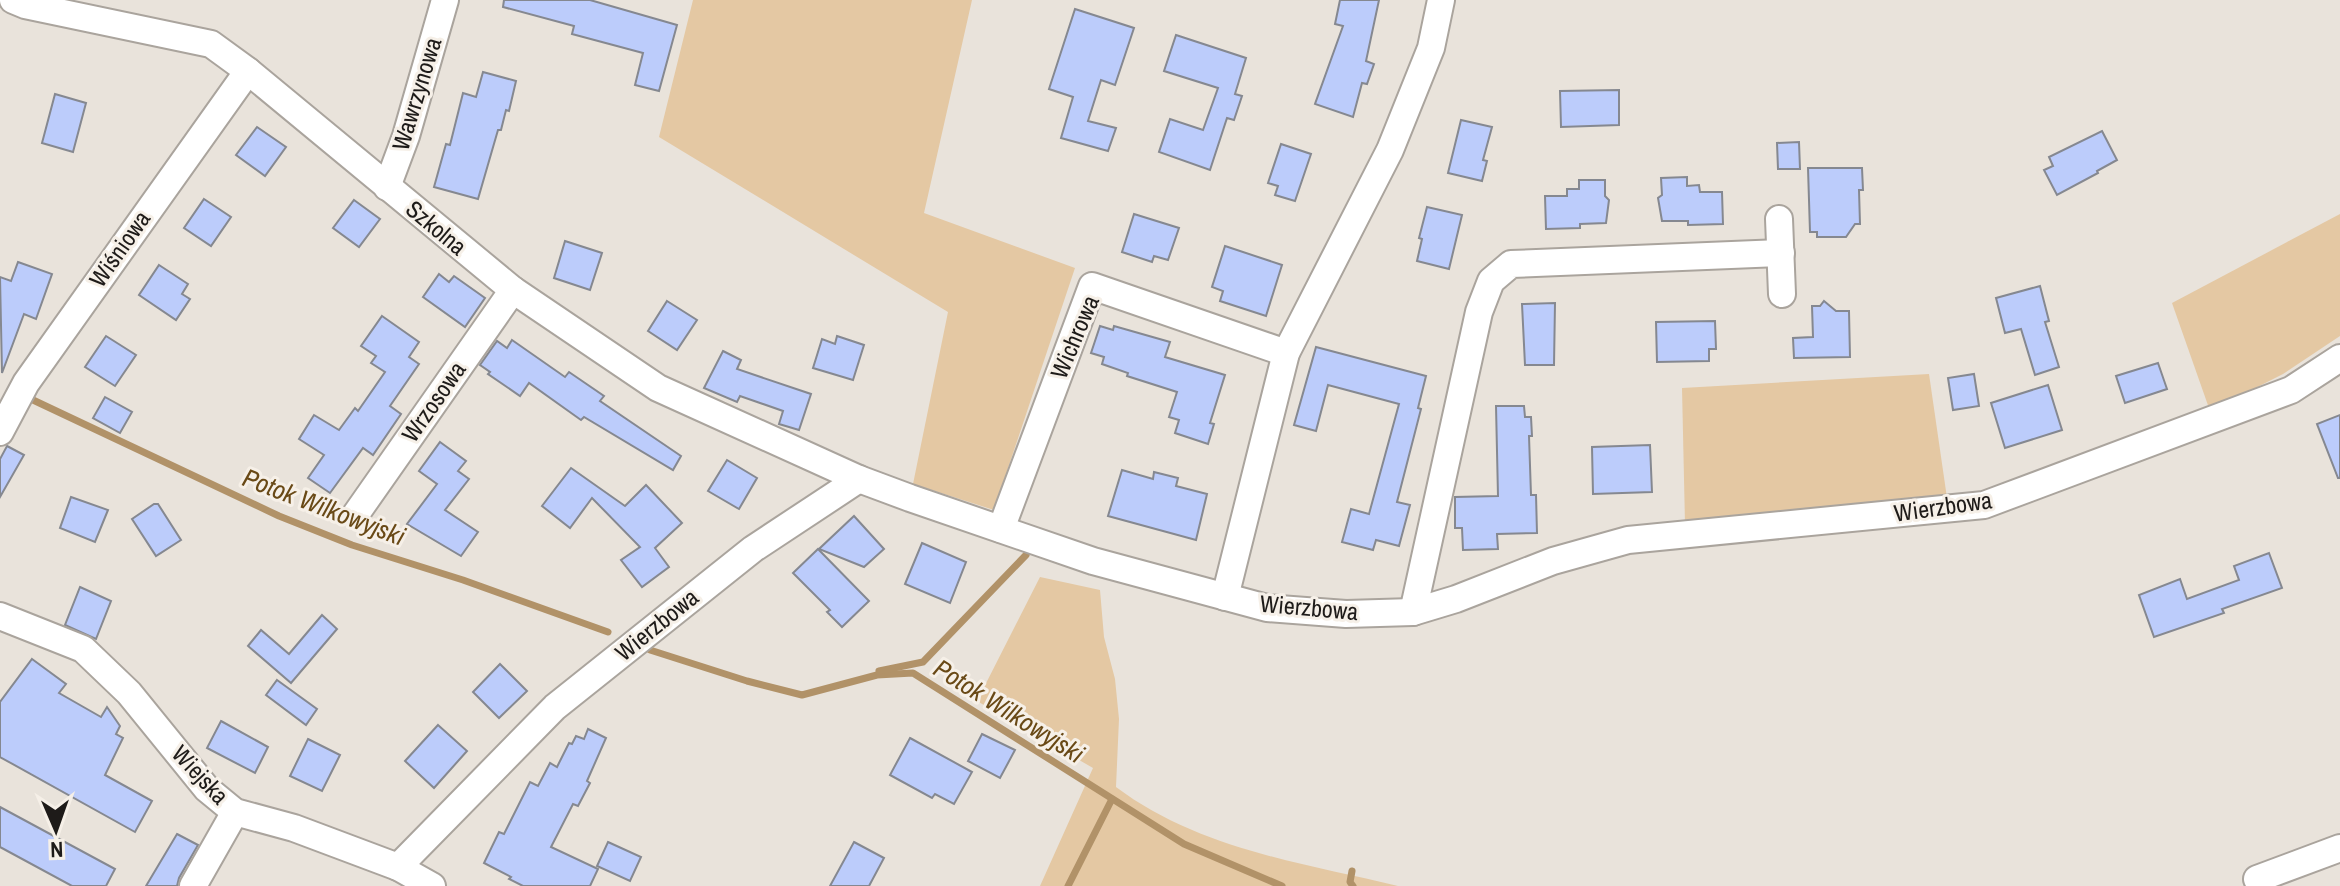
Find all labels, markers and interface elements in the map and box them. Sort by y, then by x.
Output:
street label: Wawrzynowa [384,33,448,154]
street label: Szkolna [400,192,474,262]
street label: Wiśniowa [81,204,157,293]
street label: Wichrowa [1042,290,1106,383]
street label: Wrzosowa [394,355,473,448]
water label: Potok Wilkowyjski [238,459,410,554]
street label: Wierzbowa [1892,483,1994,529]
street label: Wierzbowa [608,581,705,668]
street label: Wierzbowa [1259,587,1360,627]
water label: Potok Wilkowyjski [927,650,1091,771]
street label: Wiejska [165,738,236,811]
north arrow [16,790,96,870]
text: N [50,835,64,865]

